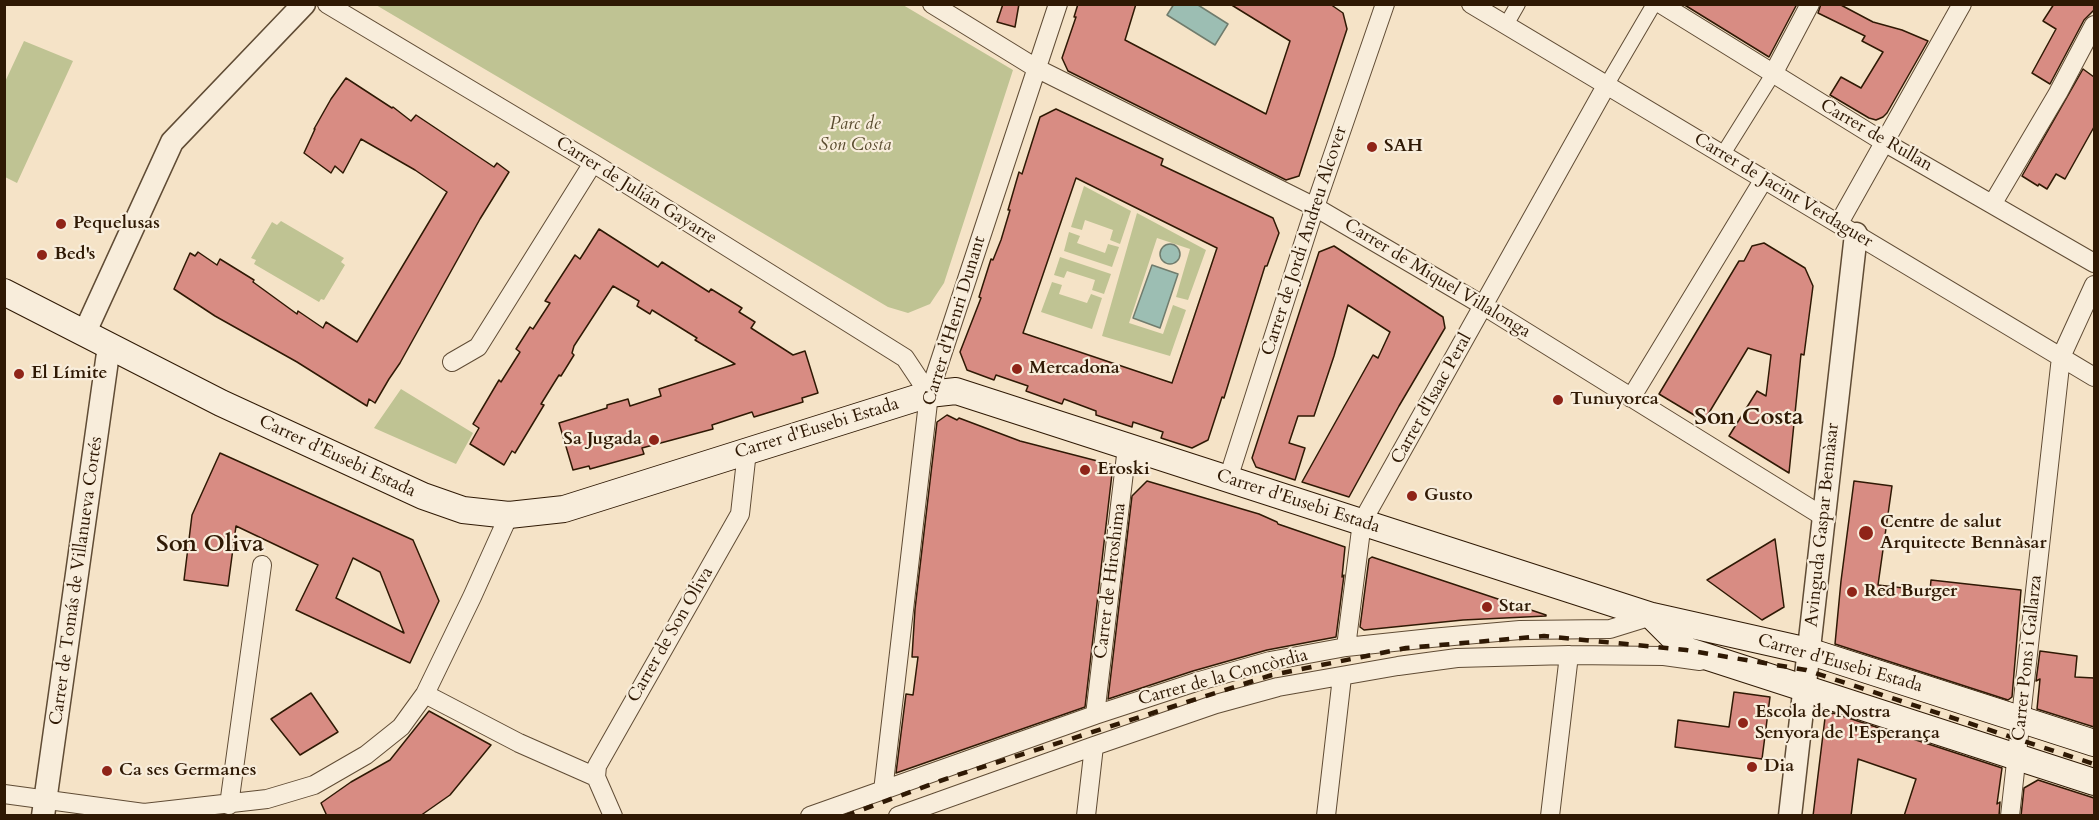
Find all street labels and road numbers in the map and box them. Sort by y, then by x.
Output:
street label: Carrer de Rullan [1816,95,1936,177]
street label: Carrer de Jordi Andreu Alcover [1258,124,1352,358]
street label: Carrer de Jacint Verdaguer [1690,129,1876,253]
street label: Carrer de Julián Gayarre [551,133,721,249]
street label: Carrer de Miquel Villalonga [1340,215,1534,343]
street label: Carrer d'Henri Dunant [919,234,991,408]
street label: Carrer d'Isaac Peral [1387,330,1477,468]
street label: Carrer d'Eusebi Estada [732,394,902,464]
street label: Carrer d'Eusebi Estada [255,411,419,503]
street label: Avinguda Gaspar Bennàsar [1802,422,1844,628]
street label: Carrer de Tomás de Villanueva Cortés [46,435,108,727]
street label: Carrer d'Eusebi Estada [1214,465,1382,539]
street label: Carrer de Hiroshima [1091,502,1131,660]
street label: Carrer de Son Oliva [623,563,719,707]
street label: Carrer Pons i Gallarza [2009,574,2047,742]
street label: Carrer d'Eusebi Estada [1755,630,1925,698]
street label: Carrer de la Concòrdia [1136,645,1310,711]

